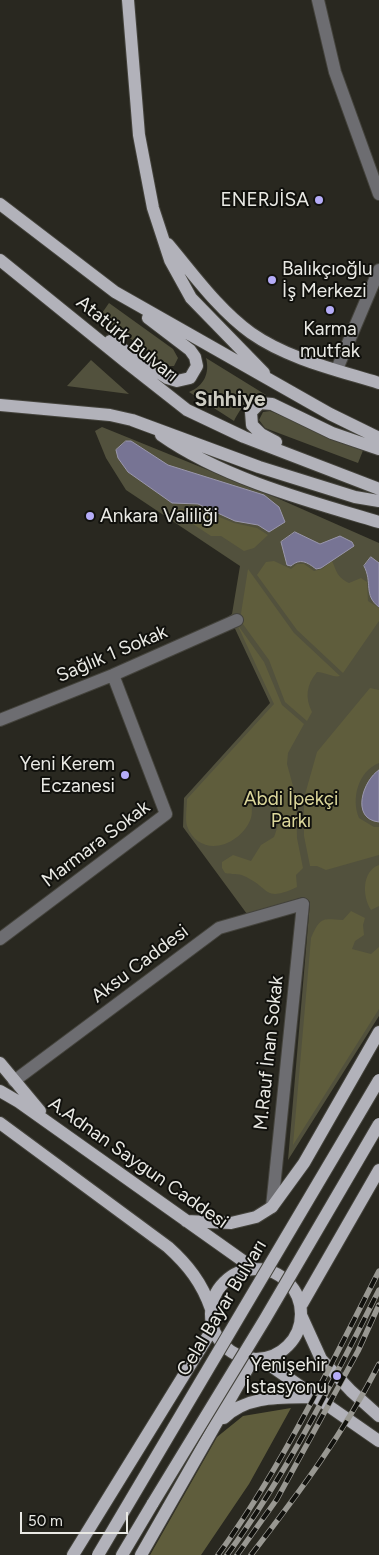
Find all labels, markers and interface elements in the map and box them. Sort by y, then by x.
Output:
place label: ENERJİSA [220,189,309,211]
marker: ENERJİSA [313,194,325,206]
place label: Balıkçıoğlu İş Merkezi [282,258,373,302]
marker: Balıkçıoğlu İş Merkezi [266,274,278,286]
street label: Atatürk Bulvarı [71,291,183,387]
marker: Karma mutfak [324,304,336,316]
place label: Karma mutfak [300,318,360,362]
district label: Sıhhiye [194,387,266,413]
place label: Ankara Valiliği [100,505,218,527]
marker: Ankara Valiliği [84,510,96,522]
street label: Sağlık 1 Sokak [53,620,171,688]
place label: Yeni Kerem Eczanesi [20,753,115,797]
marker: Yeni Kerem Eczanesi [119,769,131,781]
park label: Abdi İpekçi Parkı [244,788,338,832]
street label: Marmara Sokak [37,796,155,892]
street label: Aksu Caddesi [87,920,193,1008]
street label: M.Rauf İnan Sokak [250,975,288,1131]
street label: A.Adnan Saygun Caddesi [44,1092,232,1234]
street label: Celal Bayar Bulvarı [172,1236,272,1380]
place label: Yenişehir İstasyonu [245,1354,327,1398]
marker: Yenişehir İstasyonu [331,1370,343,1382]
scale bar [22,1502,130,1534]
text: 50 m [28,1512,63,1530]

